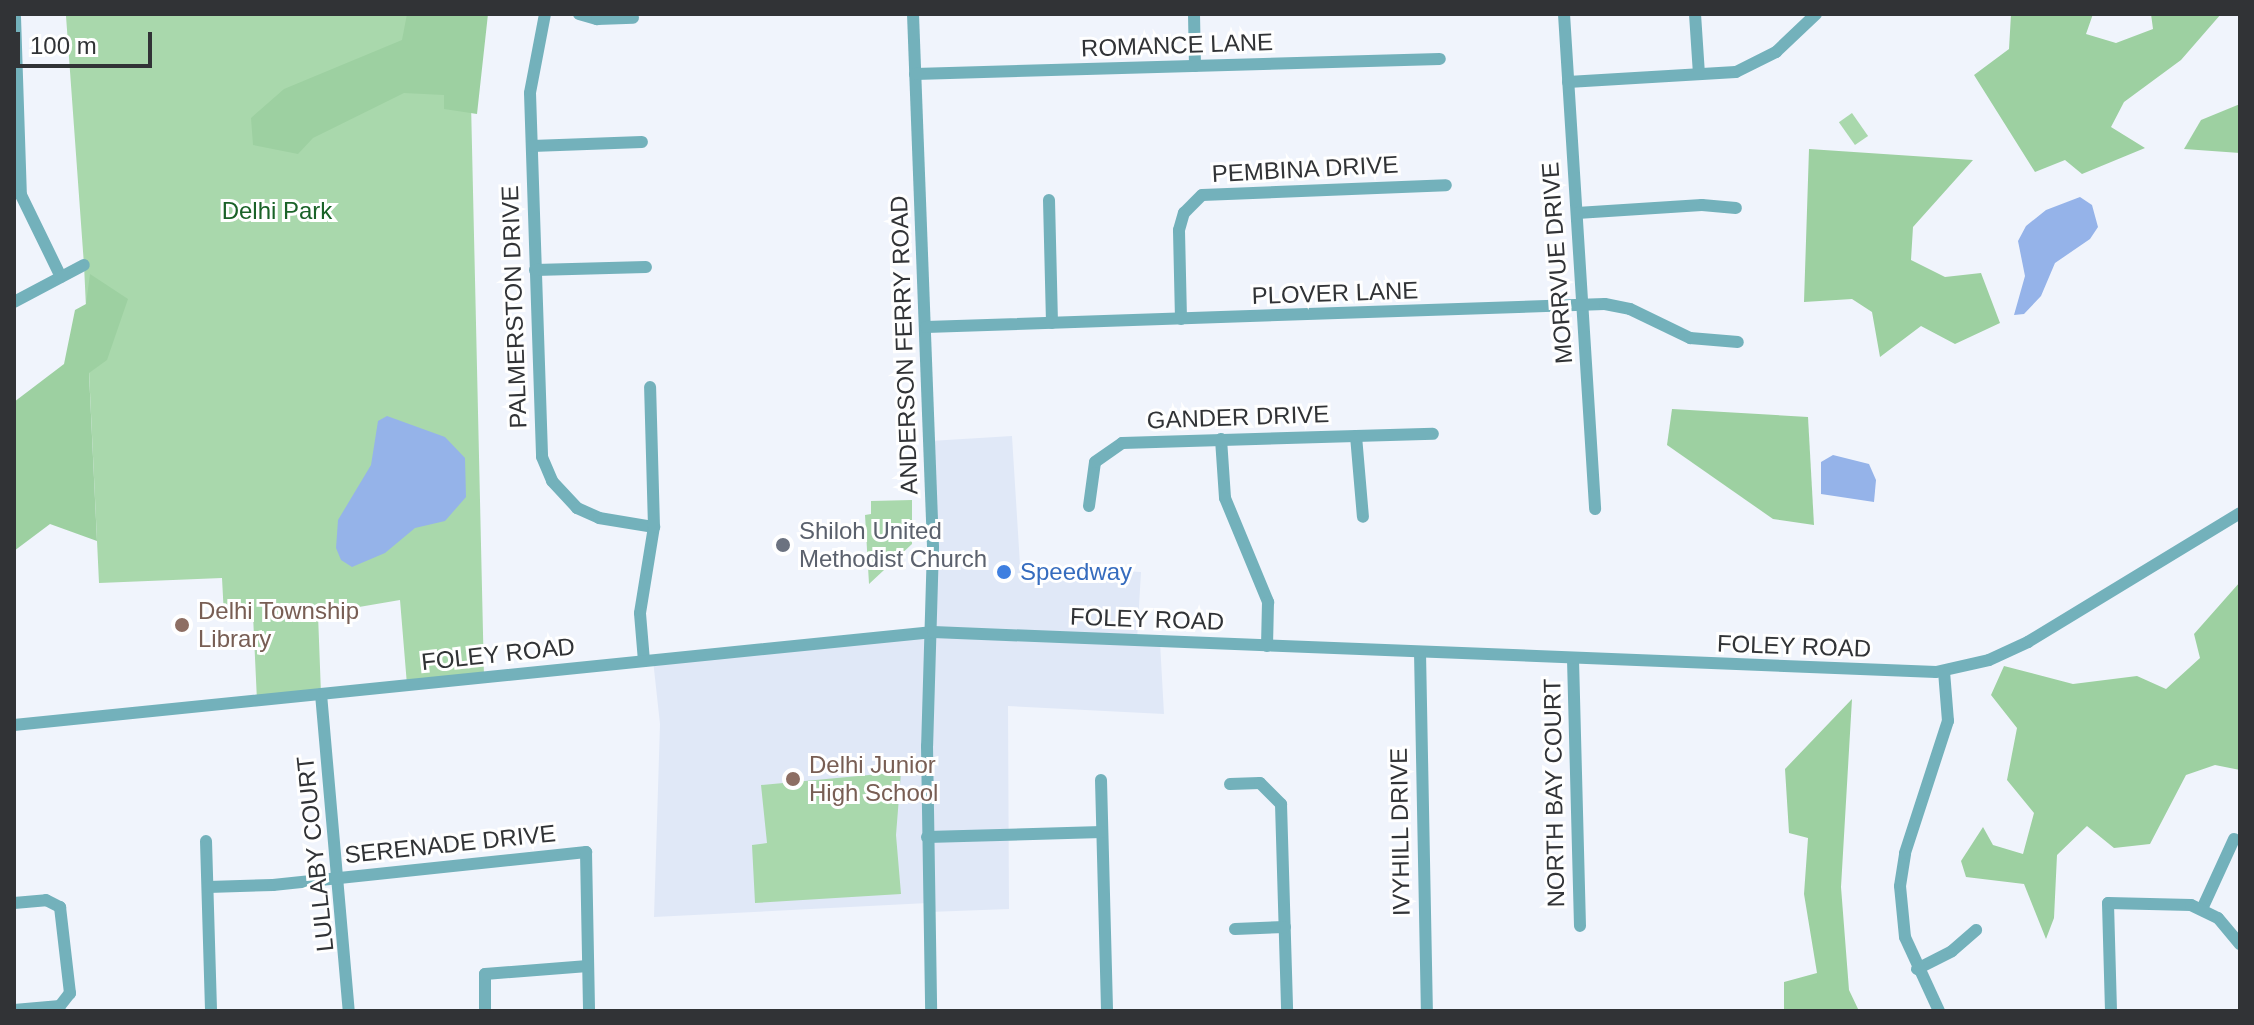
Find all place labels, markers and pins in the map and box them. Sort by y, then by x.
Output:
place label: Shiloh United Methodist Church [799,517,987,573]
marker: Shiloh United Methodist Church [774,536,792,554]
place label: Speedway [1020,558,1132,586]
marker: Speedway [995,563,1013,581]
place label: Delhi Township Library [198,597,359,653]
marker: Delhi Township Library [173,616,191,634]
place label: Delhi Junior High School [809,751,938,807]
marker: Delhi Junior High School [784,770,802,788]

